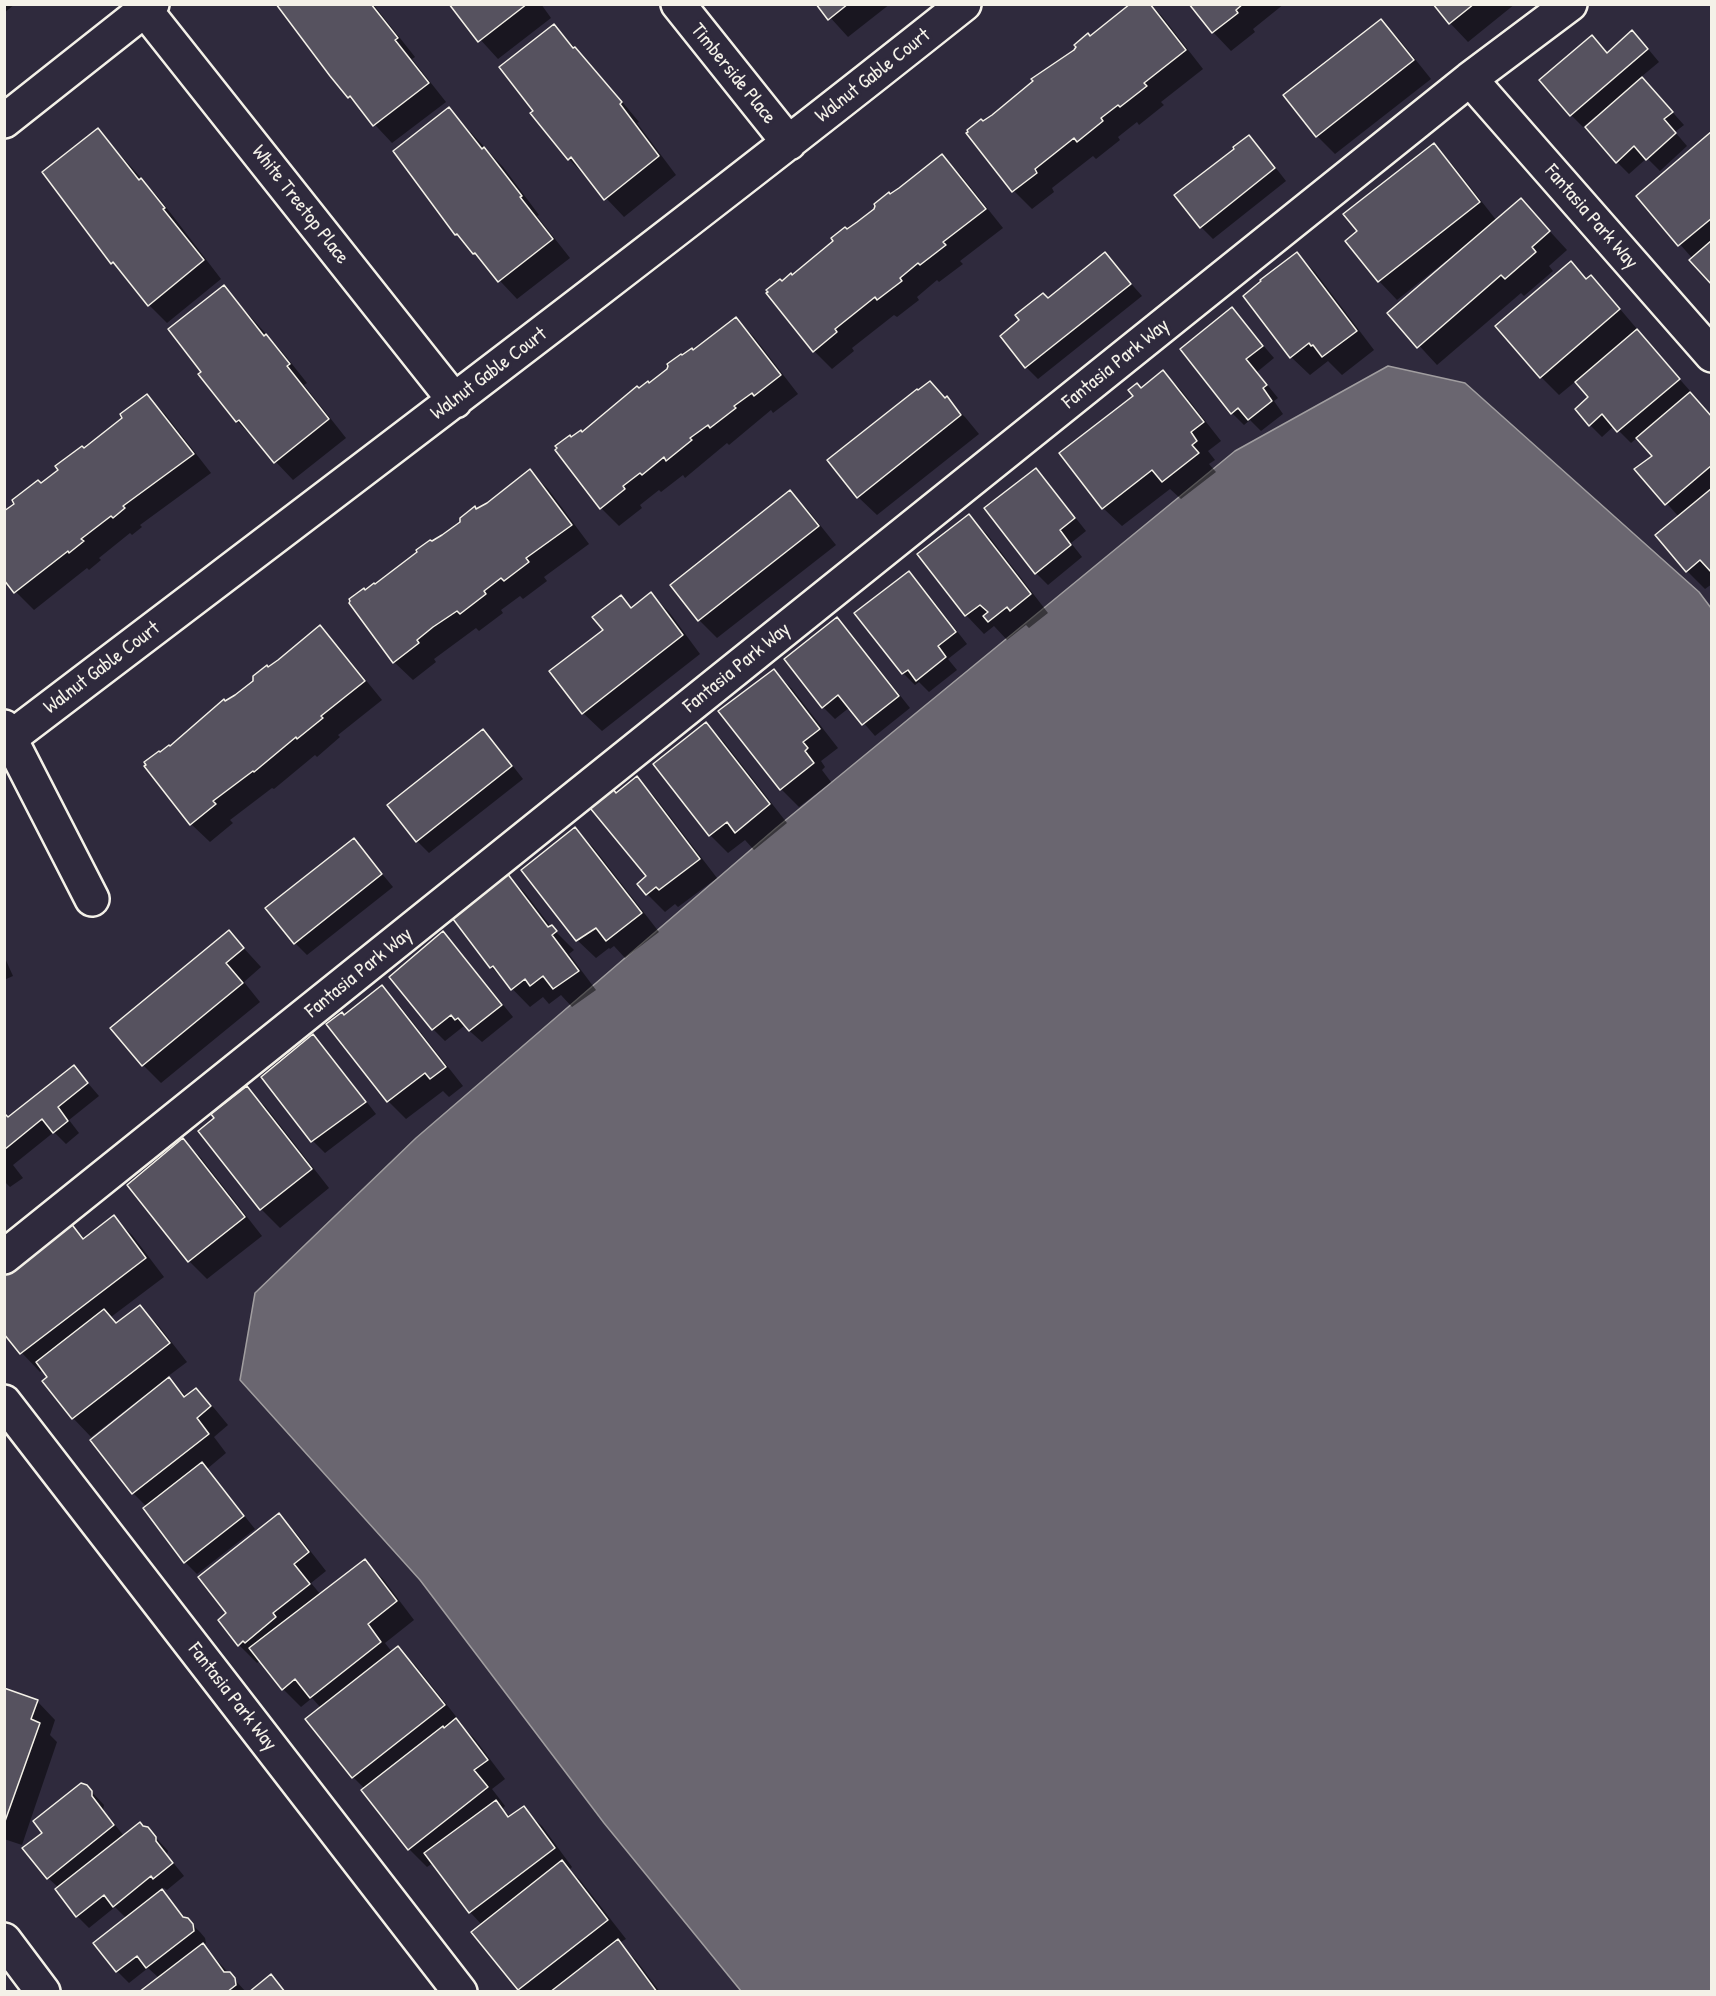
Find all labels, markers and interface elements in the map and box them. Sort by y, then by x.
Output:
street label: Timberside Place [685,19,781,129]
street label: Walnut Gable Court [811,24,935,128]
street label: White Treetop Place [246,141,354,269]
street label: Fantasia Park Way [1539,160,1643,274]
street label: Fantasia Park Way [1058,314,1174,414]
street label: Walnut Gable Court [426,323,552,425]
street label: Walnut Gable Court [39,617,165,719]
street label: Fantasia Park Way [679,618,795,718]
street label: Fantasia Park Way [301,923,417,1023]
street label: Fantasia Park Way [182,1638,282,1756]

